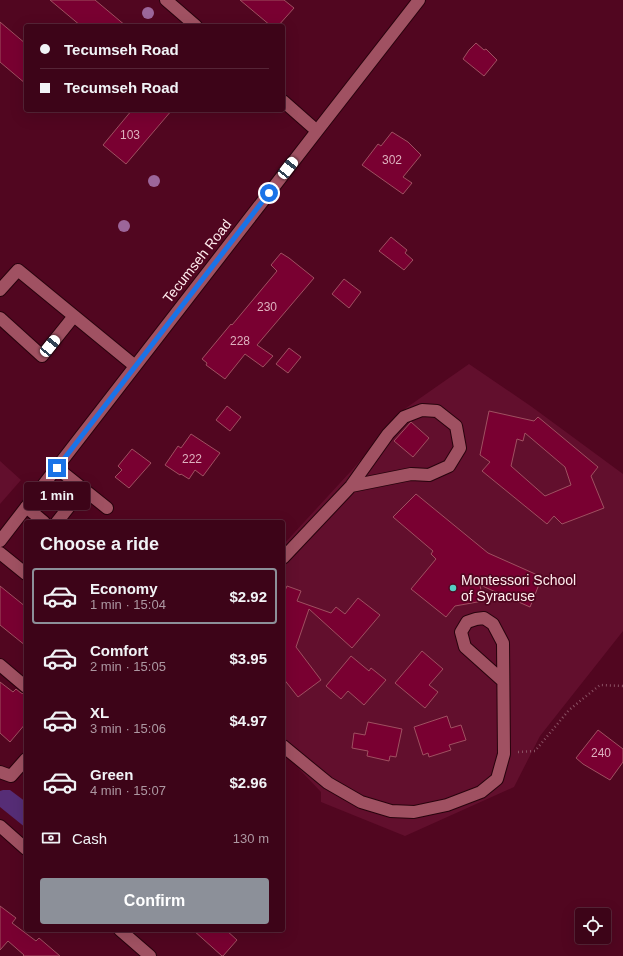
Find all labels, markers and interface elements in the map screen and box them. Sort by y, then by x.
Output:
text: Tecumseh Road [64,41,179,58]
text: Tecumseh Road [64,79,179,96]
house number: 103 [120,128,140,142]
house number: 302 [382,153,402,167]
car [276,155,300,181]
route start [260,184,278,202]
street label: Tecumseh Road [160,216,234,306]
house number: 230 [257,300,277,314]
car [38,333,62,359]
house number: 228 [230,334,250,348]
house number: 222 [182,452,202,466]
route end [48,459,66,477]
callout: 1 min [24,482,90,510]
text: 1 min [40,488,74,503]
text: Choose a ride [40,534,159,554]
place label: Montessori School of Syracuse [461,572,576,604]
icon: car [42,578,78,614]
text: Economy [90,580,158,597]
marker: Montessori School of Syracuse [448,583,458,593]
text: $2.92 [229,588,267,605]
text: 1 min · 15:04 [90,597,166,612]
icon: car [42,640,78,676]
text: Comfort [90,642,148,659]
text: $3.95 [229,650,267,667]
text: 2 min · 15:05 [90,659,166,674]
icon: car [42,702,78,738]
text: XL [90,704,109,721]
text: $4.97 [229,712,267,729]
text: 3 min · 15:06 [90,721,166,736]
house number: 240 [591,746,611,760]
icon: car [42,764,78,800]
text: Green [90,766,133,783]
text: $2.96 [229,774,267,791]
text: 4 min · 15:07 [90,783,166,798]
icon: cash [40,827,62,849]
text: Cash [72,830,107,847]
text: 130 m [233,831,269,846]
button: Confirm [40,878,269,924]
map controls [575,908,611,944]
button: locate [575,908,611,944]

